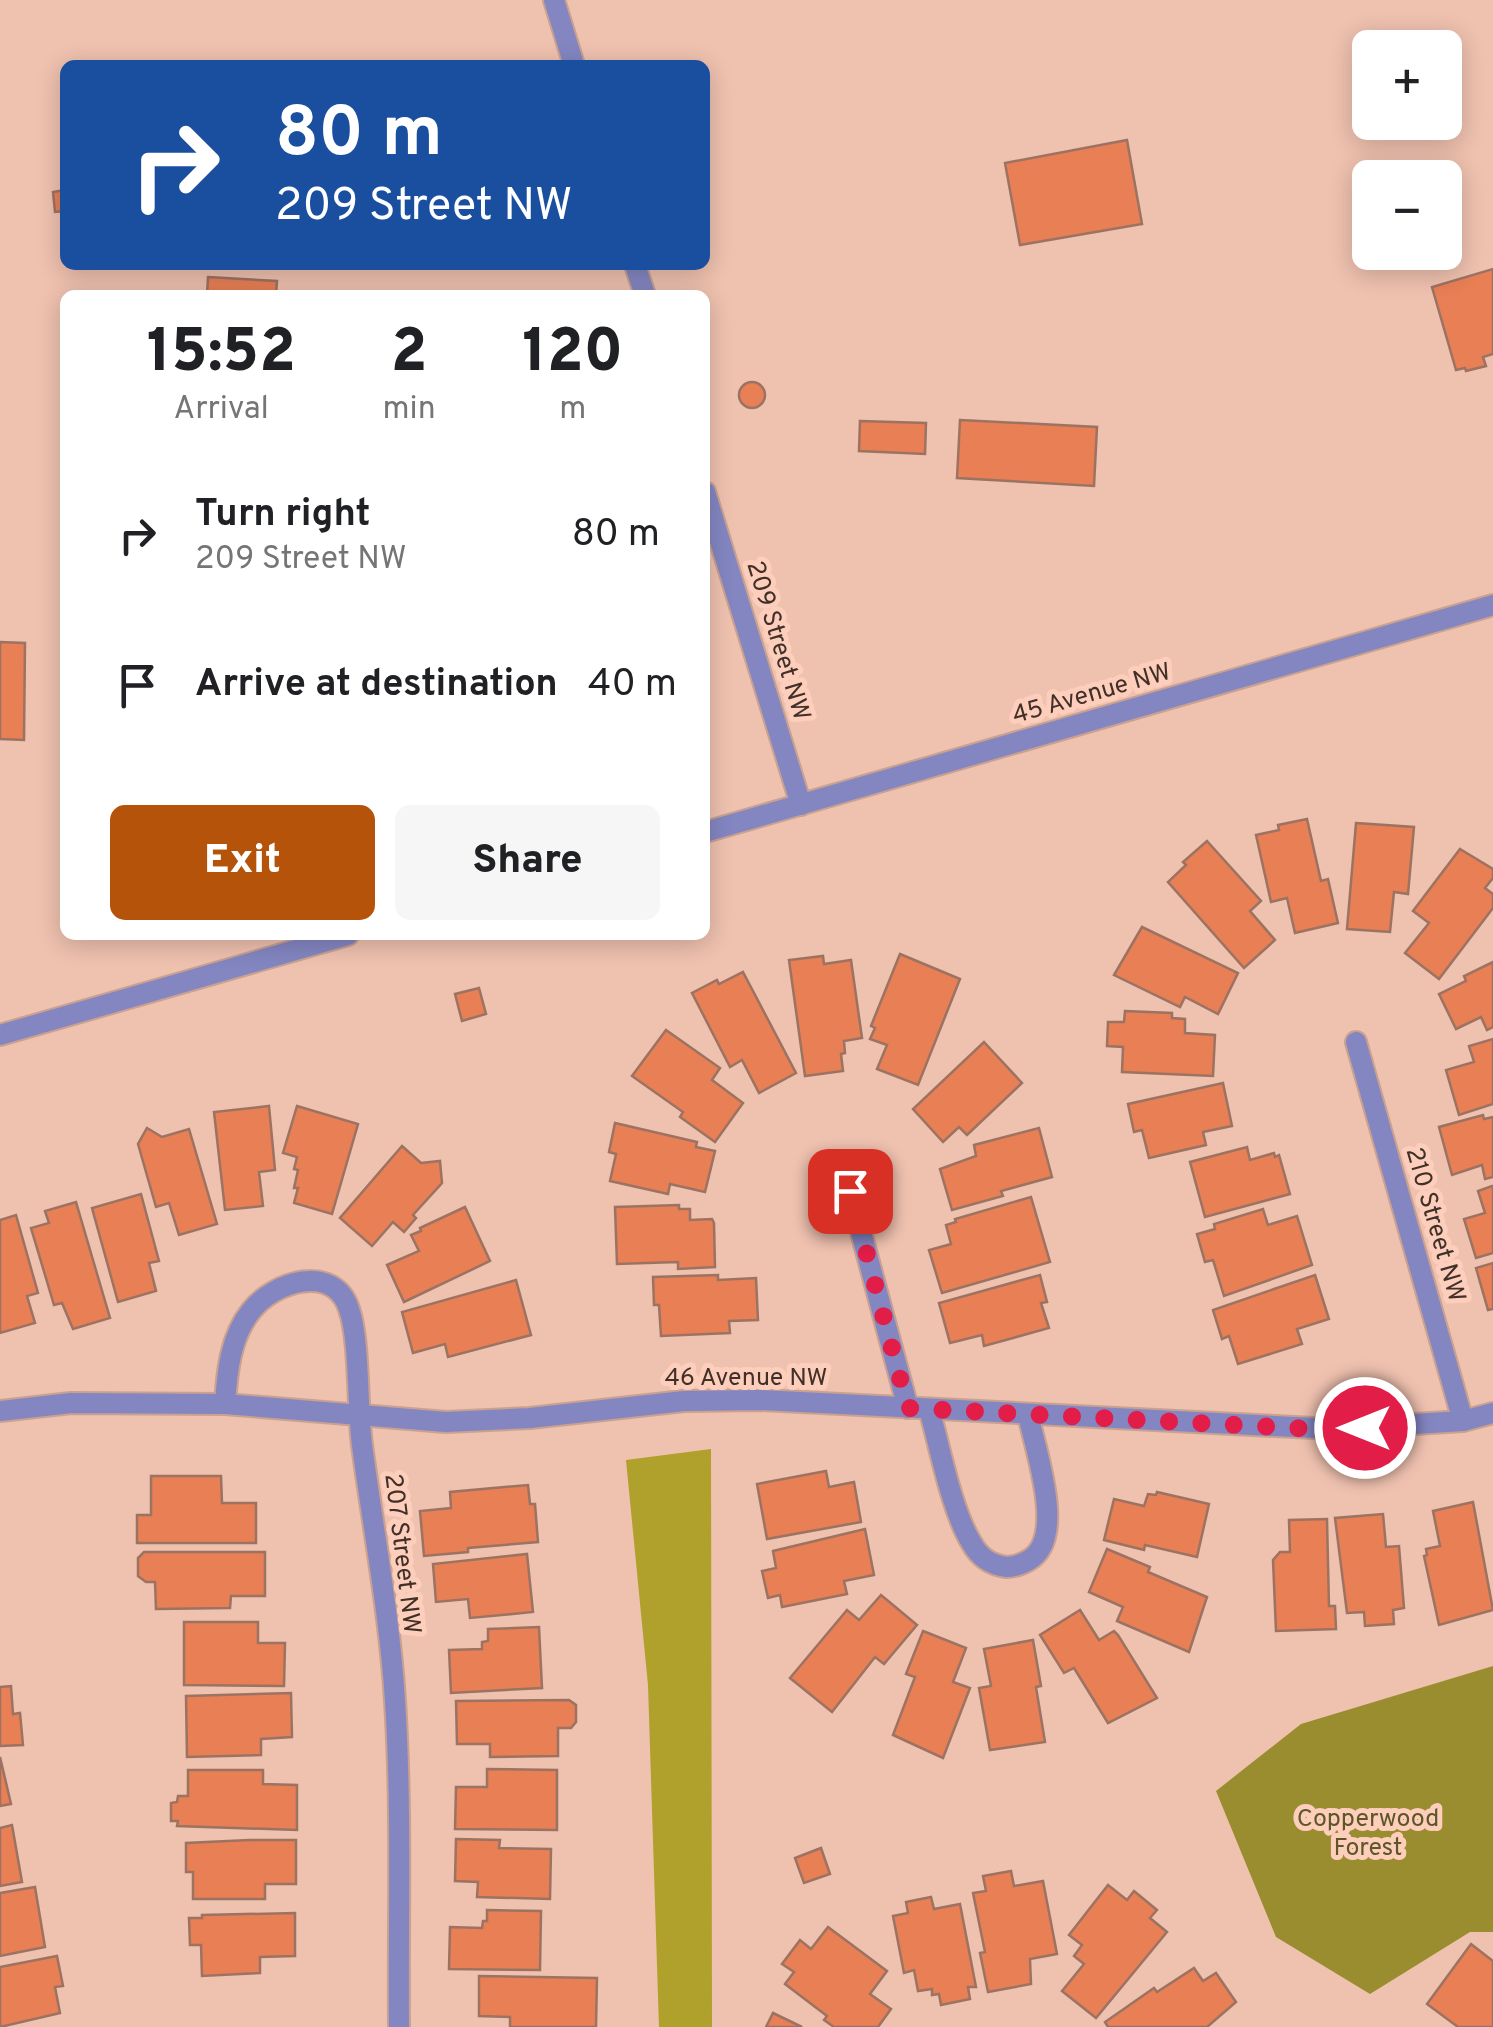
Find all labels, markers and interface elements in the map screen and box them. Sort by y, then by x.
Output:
map controls [1352,30,1462,270]
button: + [1352,30,1462,140]
text: 80 m [275,92,443,181]
icon: right [110,100,240,230]
button: − [1352,160,1462,270]
text: 209 Street NW [275,179,573,236]
text: 15:52 [147,317,296,393]
text: 2 [391,317,427,393]
text: 120 [522,317,623,393]
text: Arrival [174,390,269,430]
text: min [382,390,436,430]
text: m [559,390,586,430]
text: Turn right [195,491,370,540]
icon: right [110,508,165,563]
text: 80 m [572,511,660,560]
text: 209 Street NW [195,540,407,580]
street label: 209 Street NW [738,557,816,725]
street label: 45 Avenue NW [1009,657,1175,733]
icon: arrive [110,658,165,713]
text: Arrive at destination [195,661,558,710]
text: 40 m [588,661,677,710]
button: Exit [110,805,375,920]
button: Share [395,805,660,920]
street label: 210 Street NW [1397,1144,1471,1306]
pin [808,1149,893,1234]
icon: arrive [823,1164,878,1219]
street label: 46 Avenue NW [664,1363,828,1395]
position arrow [1313,1376,1417,1480]
street label: 207 Street NW [375,1472,427,1636]
park label: Copperwood Forest [1297,1804,1439,1865]

